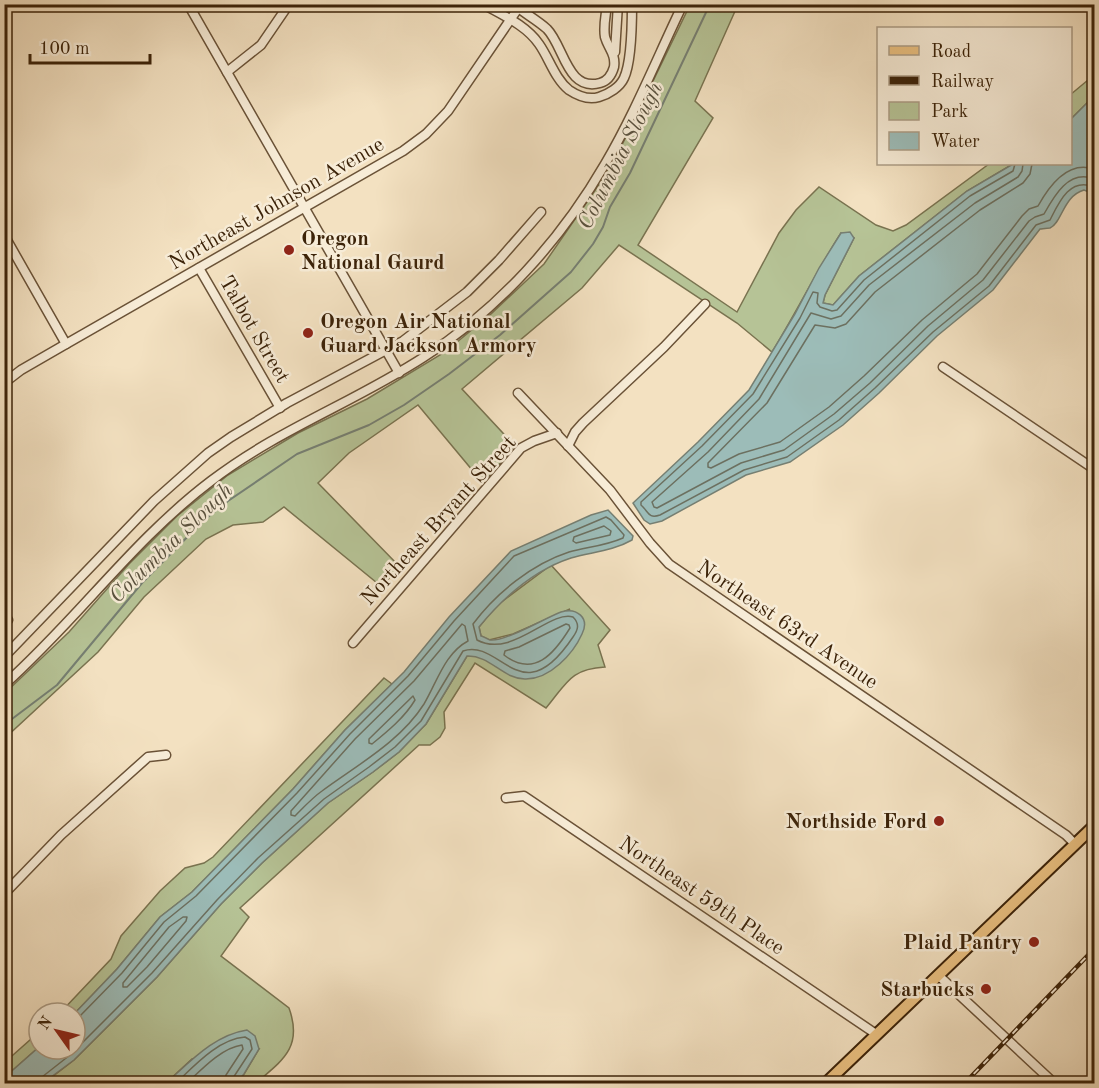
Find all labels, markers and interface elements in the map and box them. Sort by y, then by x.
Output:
scale bar [30,27,150,65]
legend [877,27,1072,165]
text: 100 m [39,40,90,58]
text: Road [931,43,971,61]
text: Railway [931,73,994,91]
water label: Columbia Slough [574,79,667,233]
text: Park [931,103,968,121]
text: Water [931,133,980,151]
street label: Northeast Johnson Avenue [166,134,388,274]
place label: Oregon National Gaurd [301,229,445,274]
marker: Oregon National Gaurd [282,243,296,257]
street label: Talbot Street [215,273,293,387]
place label: Oregon Air National Guard Jackson Armory [320,312,537,357]
marker: Oregon Air National Guard Jackson Armory [301,326,315,340]
street label: Northeast Bryant Street [358,432,521,610]
water label: Columbia Slough [105,479,237,608]
street label: Northeast 63rd Avenue [693,557,881,693]
place label: Northside Ford [785,812,927,833]
marker: Northside Ford [932,814,946,828]
street label: Northeast 59th Place [615,833,788,959]
place label: Plaid Pantry [903,933,1022,954]
marker: Plaid Pantry [1027,935,1041,949]
place label: Starbucks [880,980,974,1001]
marker: Starbucks [979,982,993,996]
north arrow [27,1001,87,1061]
text: N [36,1014,57,1033]

